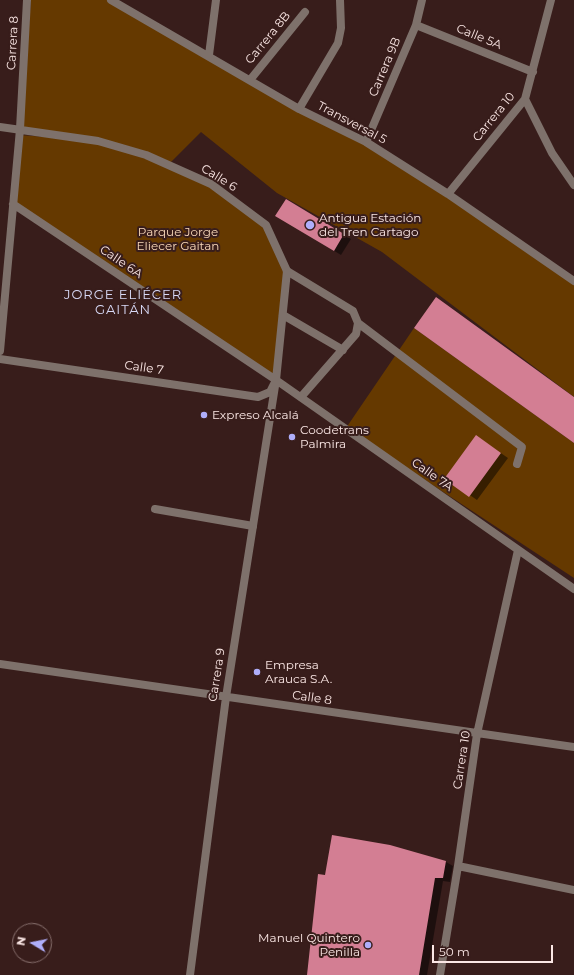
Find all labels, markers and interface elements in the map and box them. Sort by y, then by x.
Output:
street label: Carrera 8B [242,9,294,67]
street label: Carrera 8 [4,15,22,71]
street label: Calle 5A [454,21,504,53]
street label: Carrera 9B [366,35,404,99]
street label: Carrera 10 [470,90,518,144]
street label: Transversal 5 [315,99,389,147]
street label: Calle 6 [198,161,240,195]
place label: Antigua Estación del Tren Cartago [319,211,421,239]
marker: Antigua Estación del Tren Cartago [304,219,316,231]
park label: Parque Jorge Eliecer Gaitan [137,225,219,253]
street label: Calle 6A [97,243,145,281]
district label: JORGE ELIÉCER GAITÁN [64,287,182,318]
street label: Calle 7 [123,358,165,378]
place label: Expreso Alcalá [212,408,299,422]
marker: Expreso Alcalá [199,410,209,420]
place label: Coodetrans Palmira [300,423,369,451]
marker: Coodetrans Palmira [287,432,297,442]
street label: Calle 7A [409,456,455,494]
street label: Carrera 9 [206,647,228,703]
place label: Empresa Arauca S.A. [265,658,332,686]
marker: Empresa Arauca S.A. [252,667,262,677]
street label: Calle 8 [291,688,333,708]
street label: Carrera 10 [450,730,474,790]
north arrow [12,923,52,963]
place label: Manuel Quintero Penilla [258,931,360,959]
text: N [14,936,29,947]
scale bar [434,937,555,963]
marker: Manuel Quintero Penilla [363,940,373,950]
text: 50 m [439,944,470,959]

